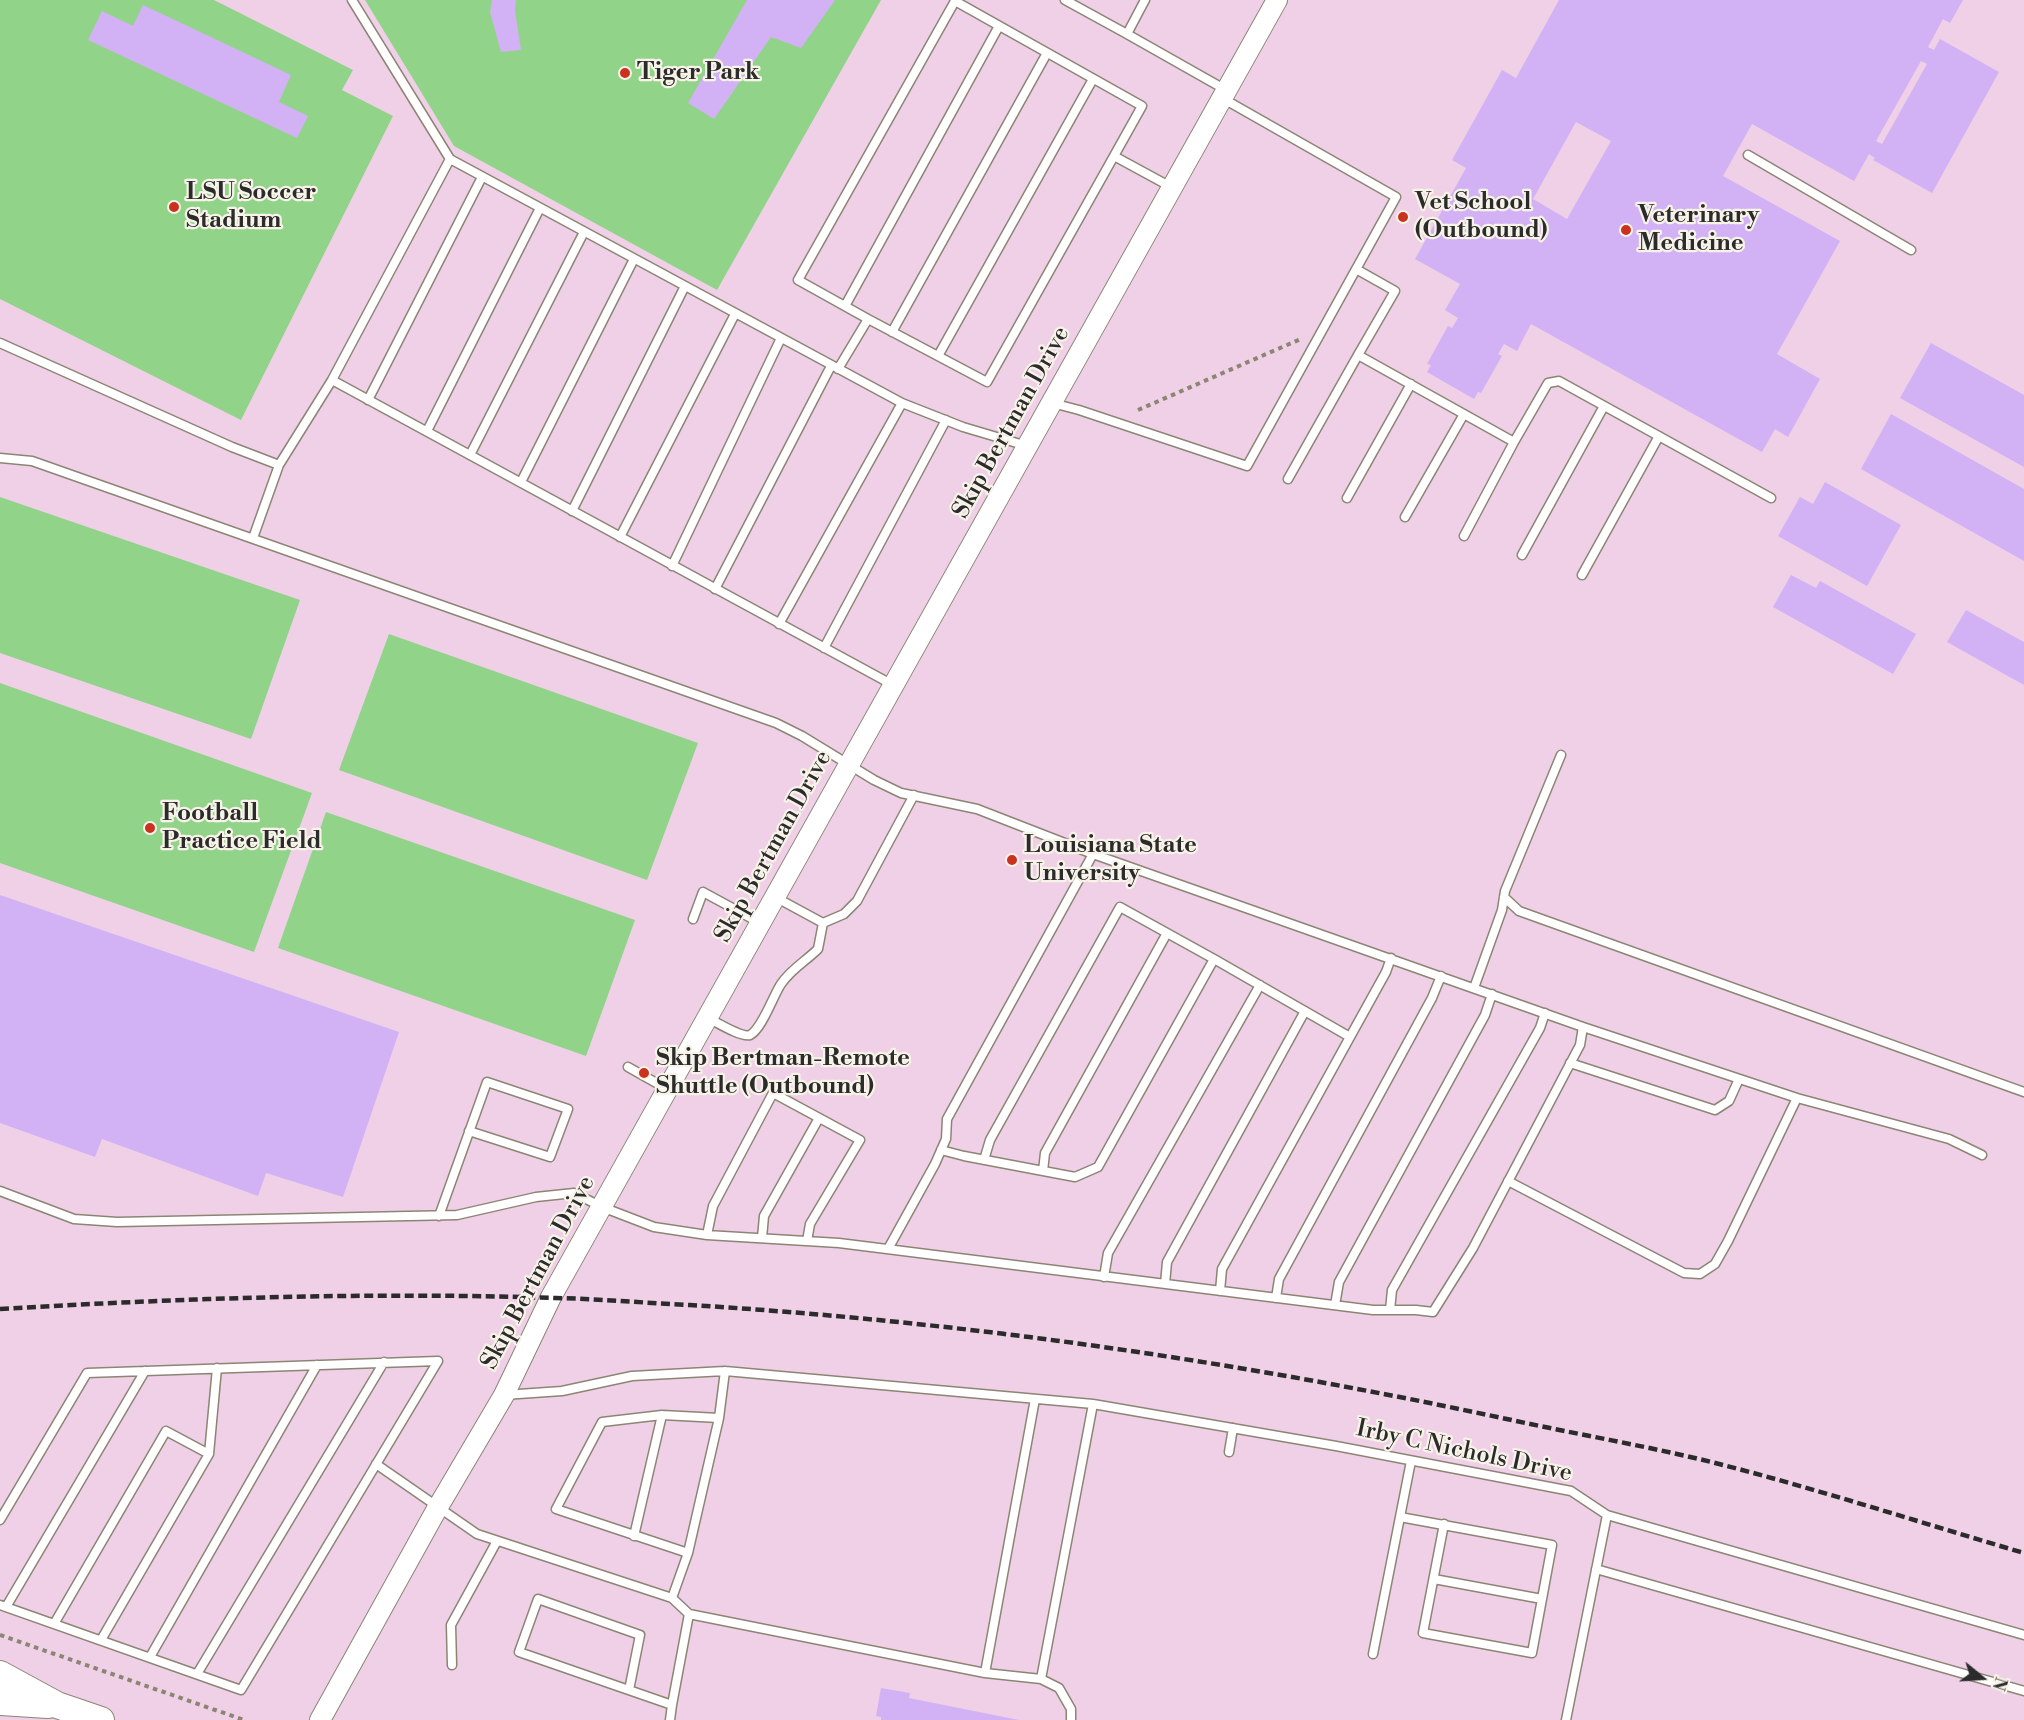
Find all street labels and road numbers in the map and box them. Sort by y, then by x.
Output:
street label: Skip Bertman Drive [947,322,1077,524]
street label: Skip Bertman Drive [709,746,839,948]
street label: Skip Bertman Drive [476,1171,602,1375]
street label: Irby C Nichols Drive [1353,1415,1575,1489]

